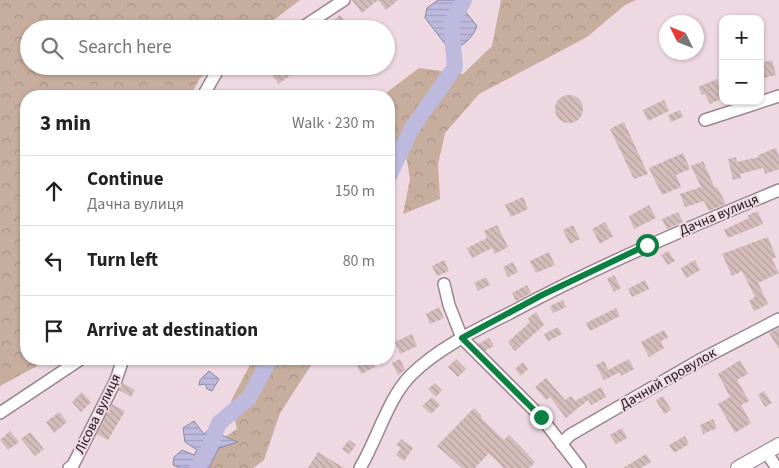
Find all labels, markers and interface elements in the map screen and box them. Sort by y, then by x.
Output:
north arrow [659,15,704,60]
map controls [719,15,764,105]
button: + [719,15,764,60]
search box [20,20,395,75]
icon: search [38,34,66,62]
text: Search here [78,34,172,61]
button: − [719,60,764,105]
text: 3 min [40,108,91,138]
text: Walk · 230 m [292,112,375,134]
text: Continue [87,166,164,193]
icon: ahead [40,177,68,205]
text: 150 m [335,180,375,202]
street label: Дачна вулиця [676,189,762,241]
text: Дачна вулиця [87,193,184,215]
route start [636,234,659,257]
icon: left [40,247,68,275]
text: Turn left [87,247,158,274]
text: 80 m [343,250,375,272]
icon: arrive [40,317,68,345]
text: Arrive at destination [87,317,258,344]
street label: Дачний провулок [616,343,720,415]
street label: Лісова вулиця [70,371,126,457]
route end [530,406,553,429]

